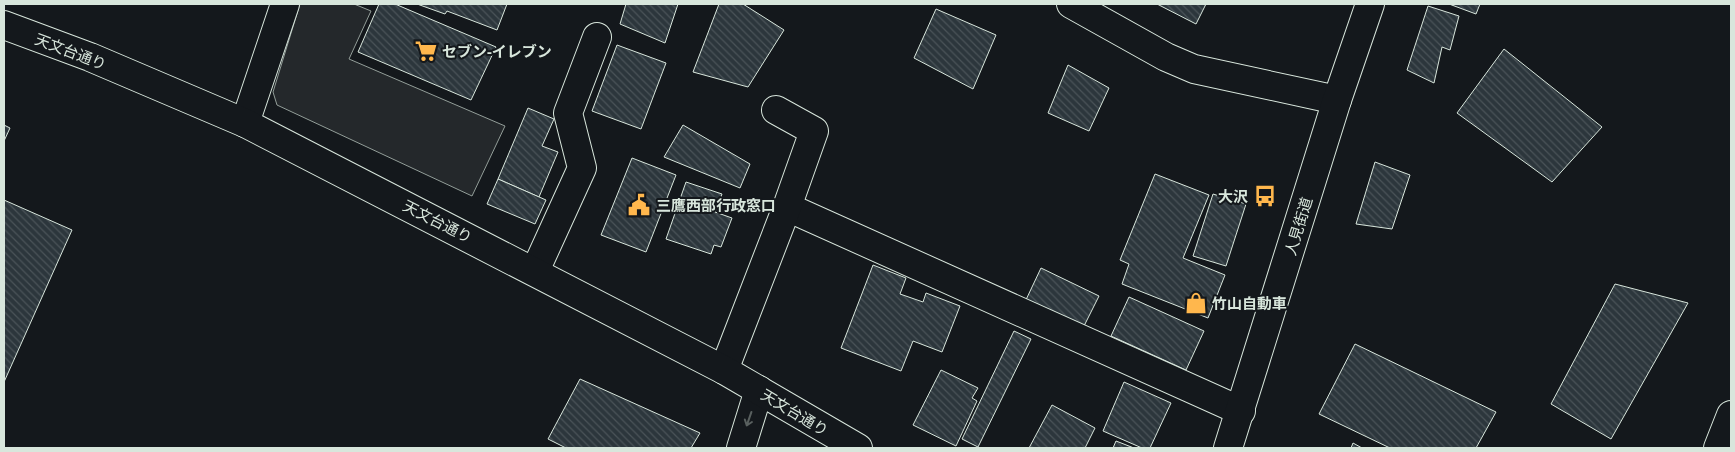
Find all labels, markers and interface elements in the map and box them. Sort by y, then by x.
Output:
street label: 天文台通り [32,28,110,74]
supermarket icon: セブン-イレブン [413,38,439,64]
place label: セブン-イレブン [442,41,552,61]
bus stop icon: 大沢 [1252,183,1278,209]
place label: 大沢 [1218,186,1248,206]
public building icon: 三鷹西部行政窓口 [626,192,652,218]
street label: 人見街道 [1280,194,1316,258]
street label: 天文台通り [400,195,476,247]
place label: 三鷹西部行政窓口 [656,195,776,215]
shop icon: 竹山自動車 [1183,290,1209,316]
place label: 竹山自動車 [1212,293,1287,313]
street label: 天文台通り [758,384,832,440]
one-way arrow [744,411,753,426]

